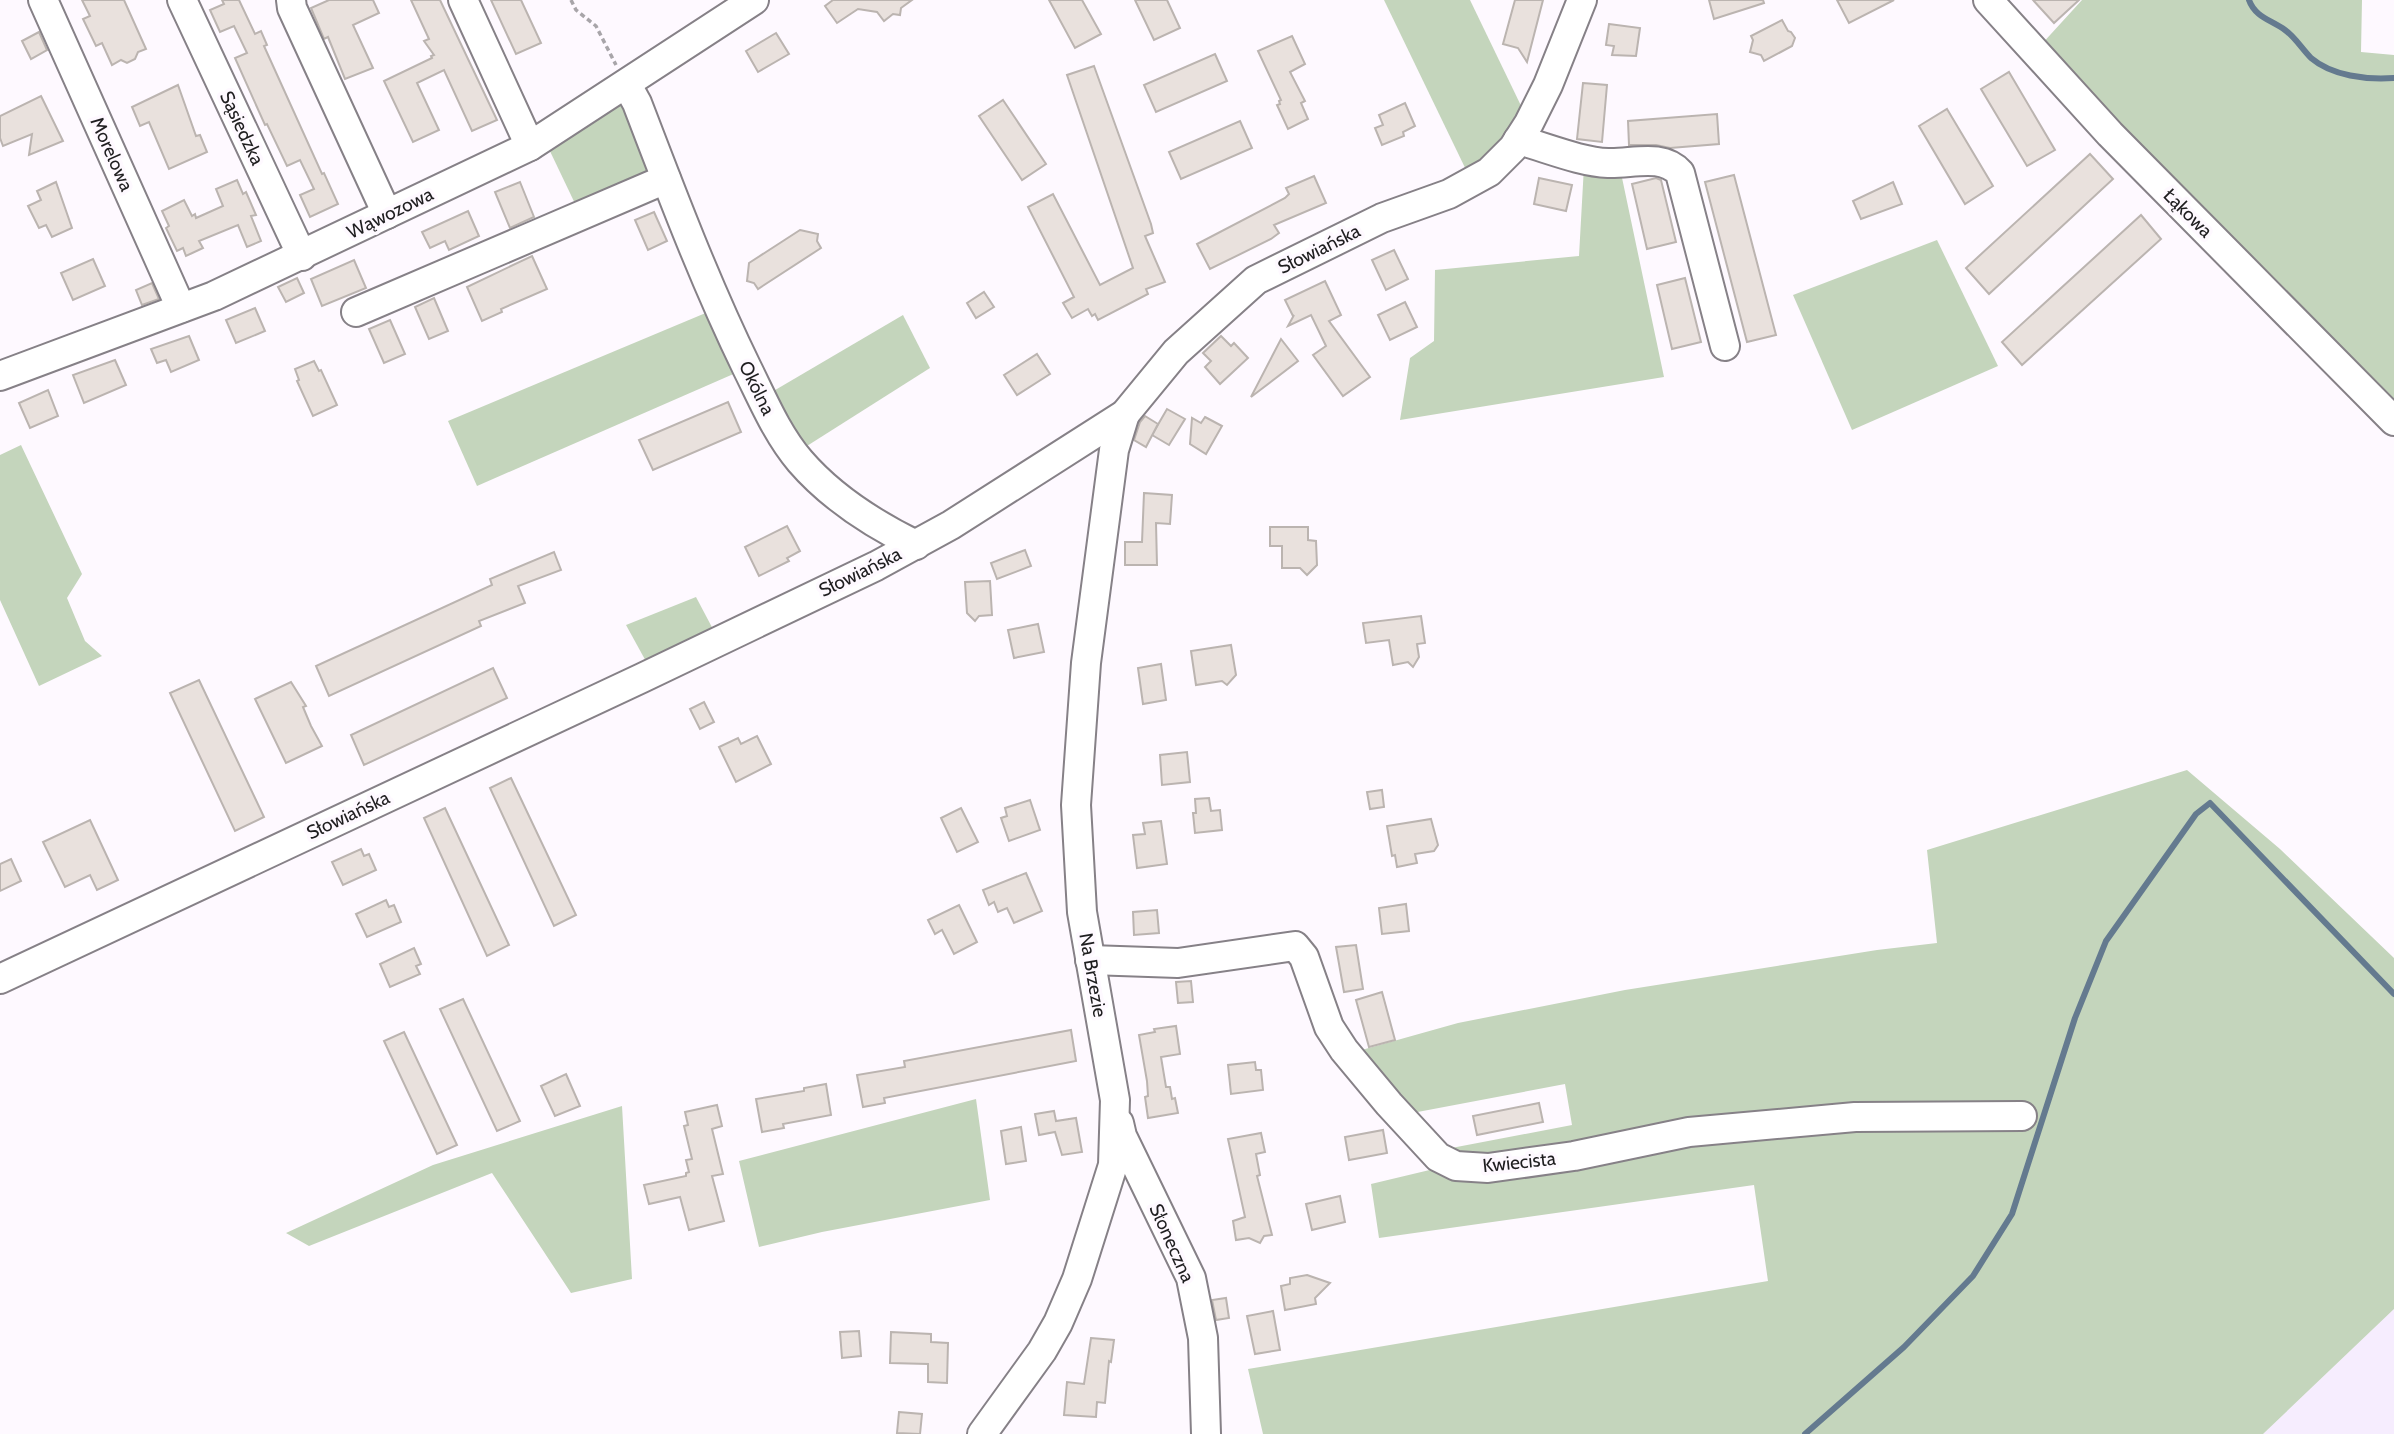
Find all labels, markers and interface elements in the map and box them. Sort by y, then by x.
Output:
street label: Sąsiedzka [215,87,269,169]
street label: Morelowa [85,113,139,195]
street label: Wąwozowa [343,182,437,244]
street label: Łąkowa [2159,184,2217,242]
street label: Słowiańska [1274,219,1364,279]
street label: Okólna [734,357,780,419]
street label: Słowiańska [815,542,905,602]
street label: Słowiańska [303,786,393,844]
street label: Na Brzezie [1074,931,1112,1019]
street label: Kwiecista [1481,1147,1557,1177]
street label: Słoneczna [1144,1200,1200,1286]

